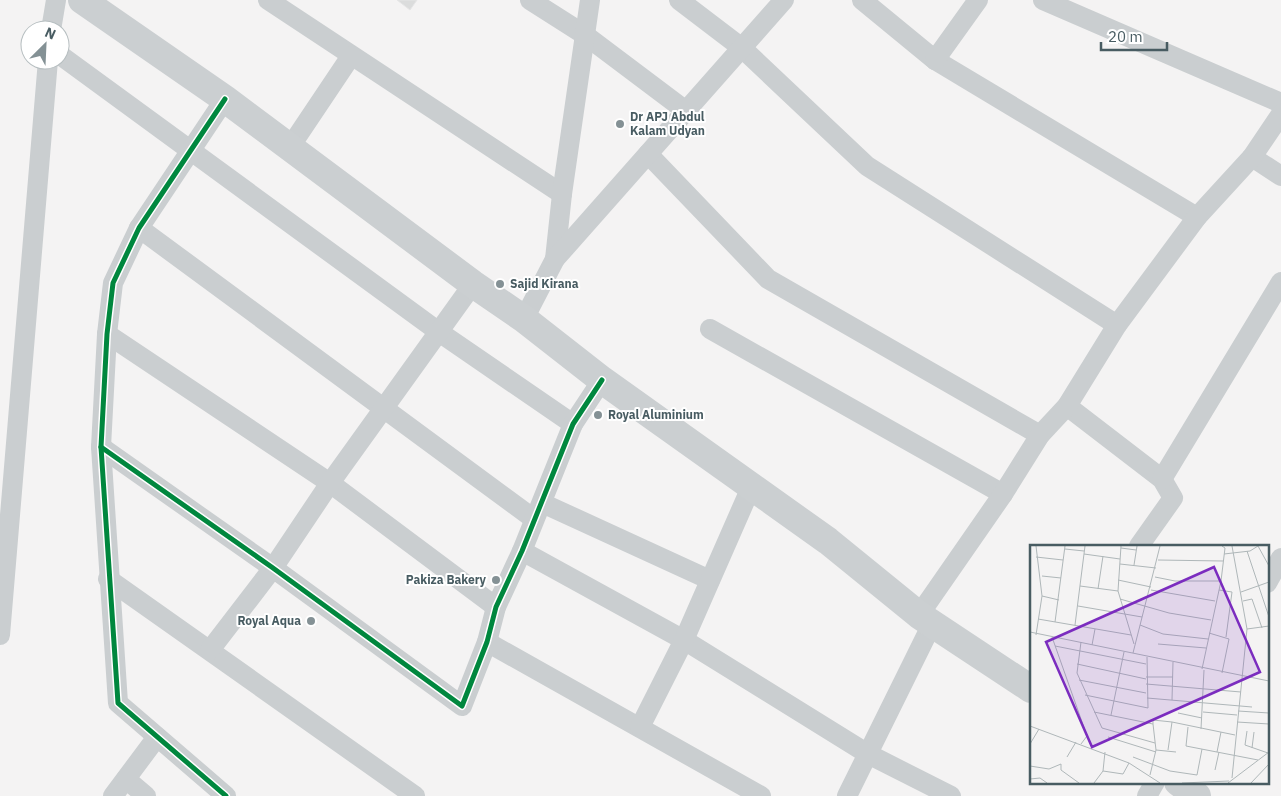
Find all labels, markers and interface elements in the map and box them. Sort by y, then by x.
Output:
north arrow [20,20,70,70]
scale bar [1101,20,1167,52]
text: N [42,23,59,43]
text: 20 m [1108,27,1143,46]
place label: Dr APJ Abdul Kalam Udyan [630,109,705,138]
marker: Dr APJ Abdul Kalam Udyan [614,118,626,130]
place label: Sajid Kirana [510,276,579,291]
marker: Sajid Kirana [494,278,506,290]
place label: Royal Aluminium [608,407,704,422]
marker: Royal Aluminium [592,409,604,421]
inset map [1030,545,1268,784]
place label: Pakiza Bakery [406,572,487,587]
marker: Pakiza Bakery [490,574,502,586]
place label: Royal Aqua [237,613,301,628]
marker: Royal Aqua [305,615,317,627]

